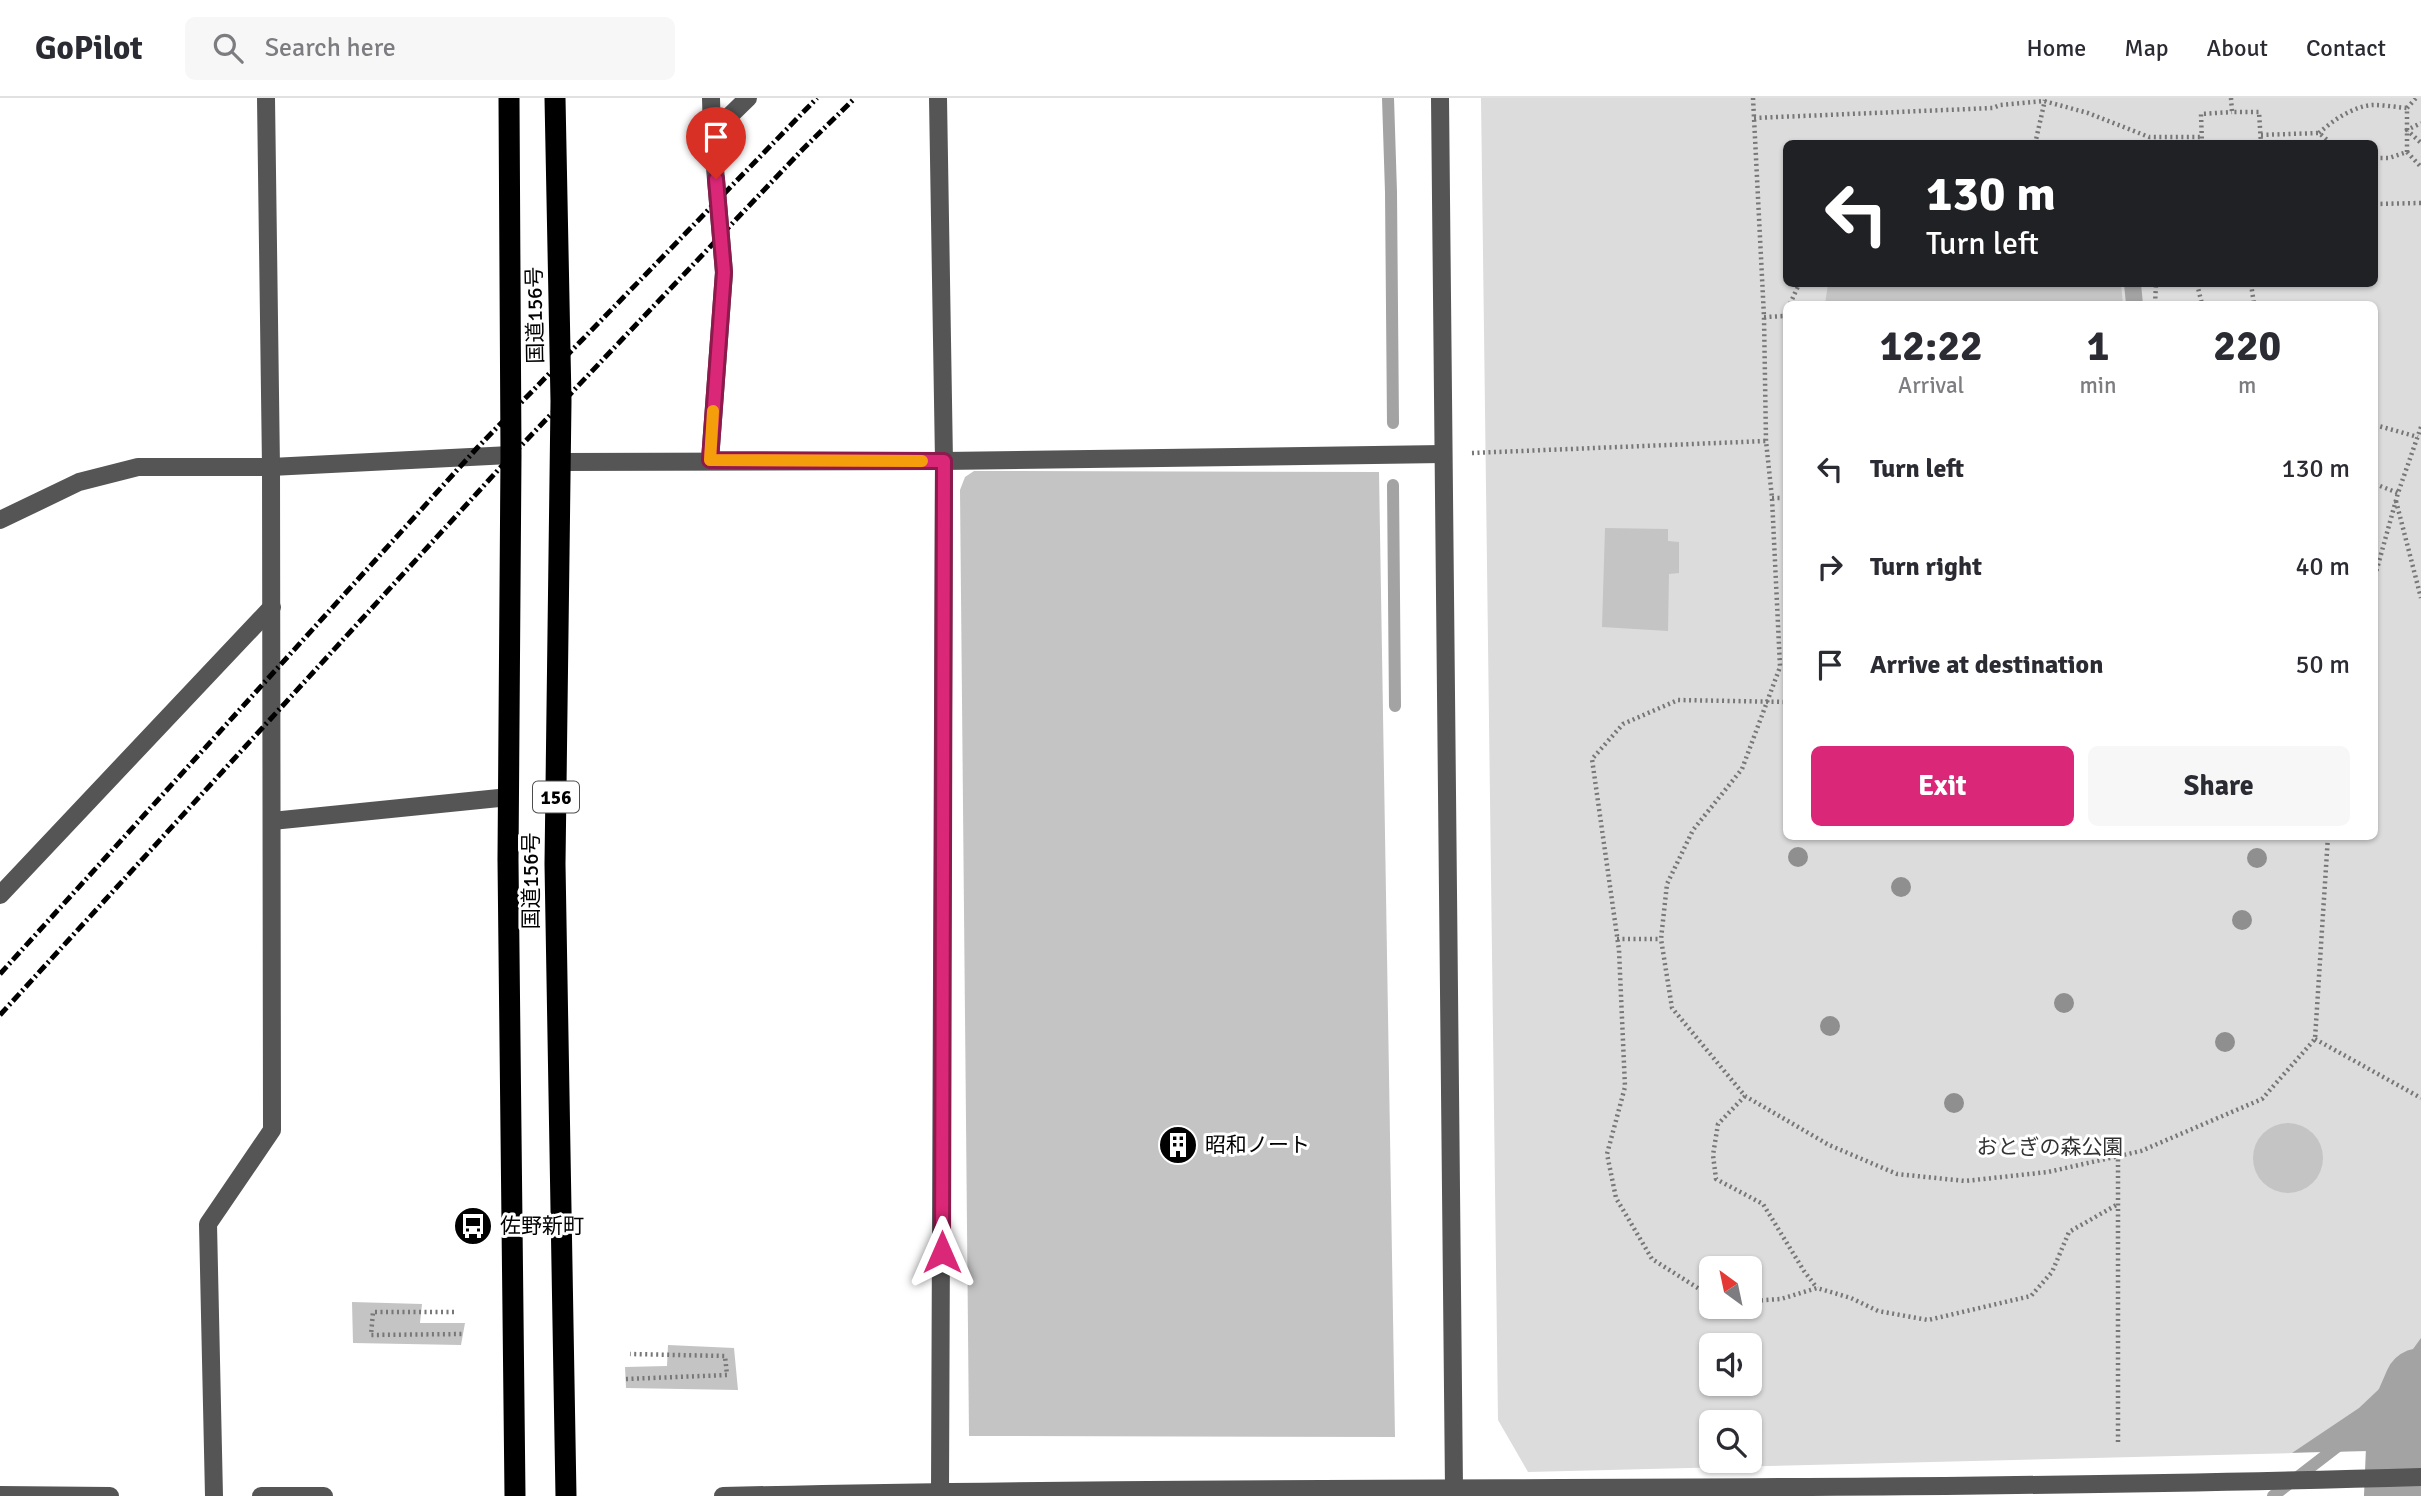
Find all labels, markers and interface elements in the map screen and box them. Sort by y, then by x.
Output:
search box [185,17,675,80]
text: GoPilot [35,28,143,69]
icon: search [209,29,247,67]
text: Search here [265,32,396,64]
text: Home [2026,33,2086,63]
text: Map [2124,33,2169,63]
text: About [2207,33,2268,63]
text: Contact [2306,33,2386,63]
pin [686,107,746,179]
icon: arrive [697,118,735,156]
text: 130 m [1926,164,2056,224]
icon: left [1811,168,1902,259]
text: Turn left [1926,224,2039,263]
street label: 国道156号 [521,266,549,364]
text: 12:22 [1880,321,1983,372]
text: 1 [2087,321,2109,372]
text: 220 [2213,321,2281,372]
text: Arrival [1898,371,1964,400]
text: min [2079,371,2117,400]
text: m [2238,371,2256,400]
icon: left [1811,450,1849,488]
text: Turn left [1870,453,1964,485]
text: 130 m [2281,453,2350,485]
icon: right [1811,548,1849,586]
text: Turn right [1870,551,1982,583]
text: 40 m [2295,551,2350,583]
icon: arrive [1811,646,1849,684]
text: Arrive at destination [1870,649,2103,681]
text: 50 m [2295,649,2350,681]
button: Exit [1811,746,2074,826]
button: Share [2088,746,2350,826]
road number: 156 [533,782,579,812]
street label: 国道156号 [518,832,544,930]
building icon: 昭和ノート [1157,1124,1199,1166]
place label: 昭和ノート [1205,1132,1310,1158]
park label: おとぎの森公園 [1977,1134,2124,1160]
bus stop icon: 佐野新町 [452,1205,494,1247]
place label: 佐野新町 [500,1213,584,1239]
position arrow [905,1215,979,1289]
north arrow [1699,1256,1762,1320]
map controls [1699,1256,1762,1473]
button: sound [1699,1333,1762,1396]
button: search [1699,1410,1762,1473]

